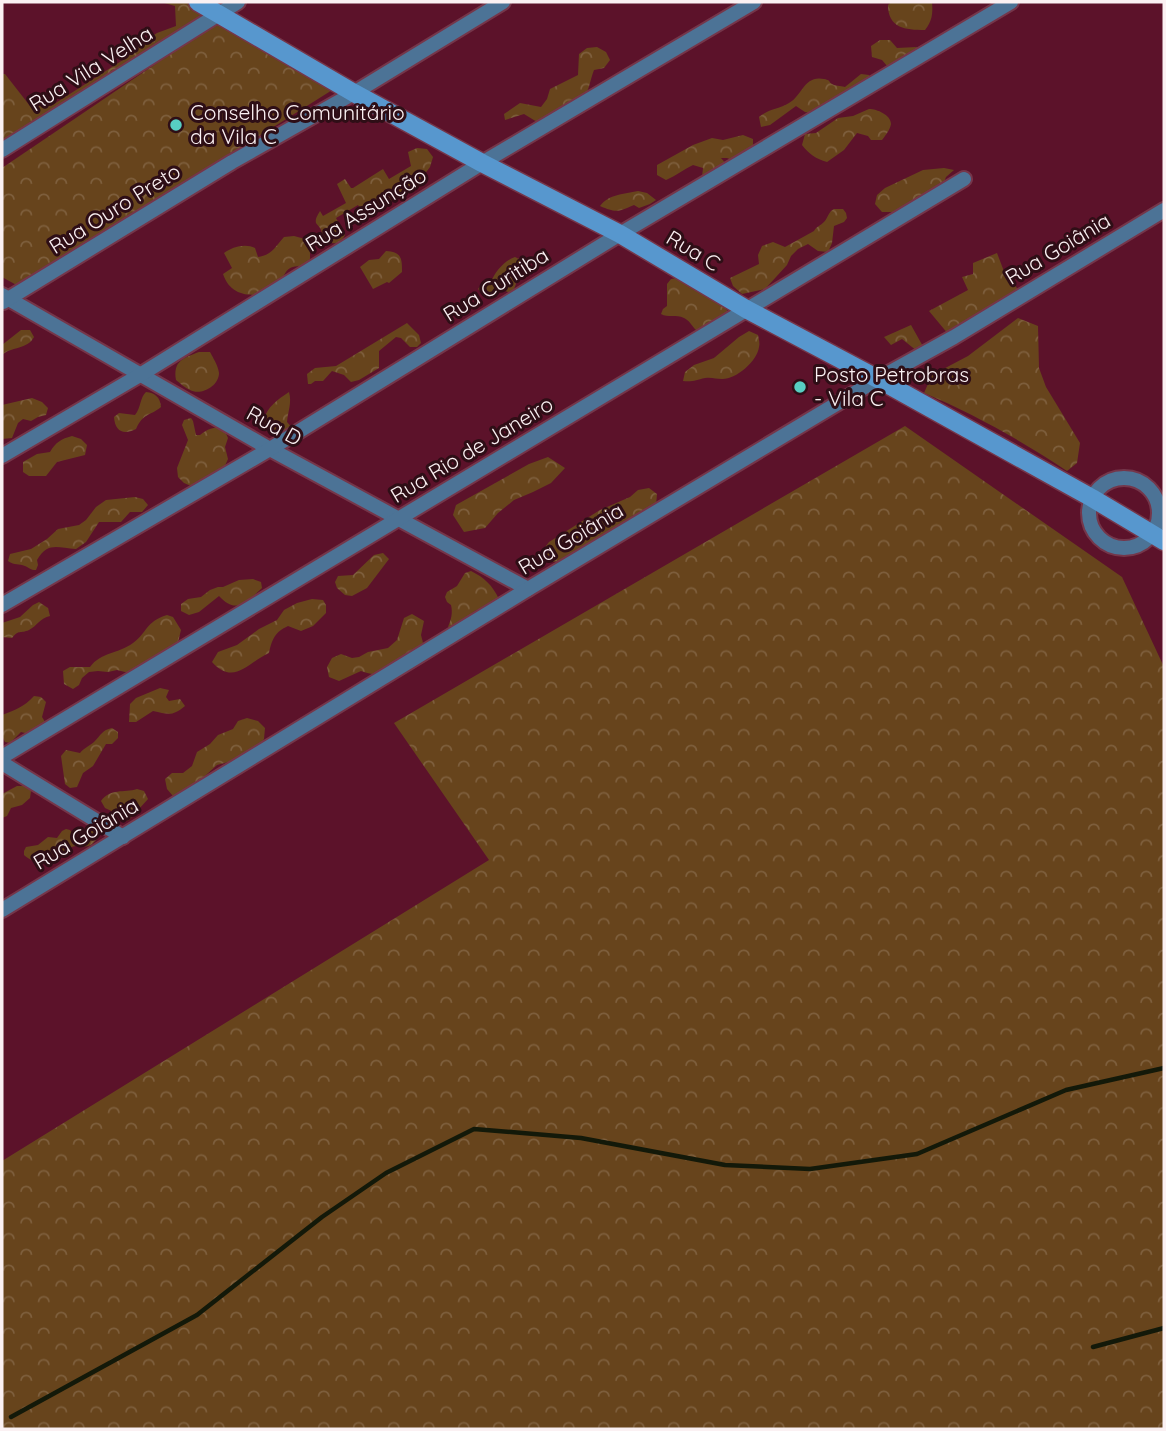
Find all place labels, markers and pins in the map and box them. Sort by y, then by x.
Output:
place label: Conselho Comunitário da Vila C [190,99,405,149]
marker: Conselho Comunitário da Vila C [168,117,184,133]
place label: Posto Petrobras - Vila C [814,361,969,411]
marker: Posto Petrobras - Vila C [792,379,808,395]

